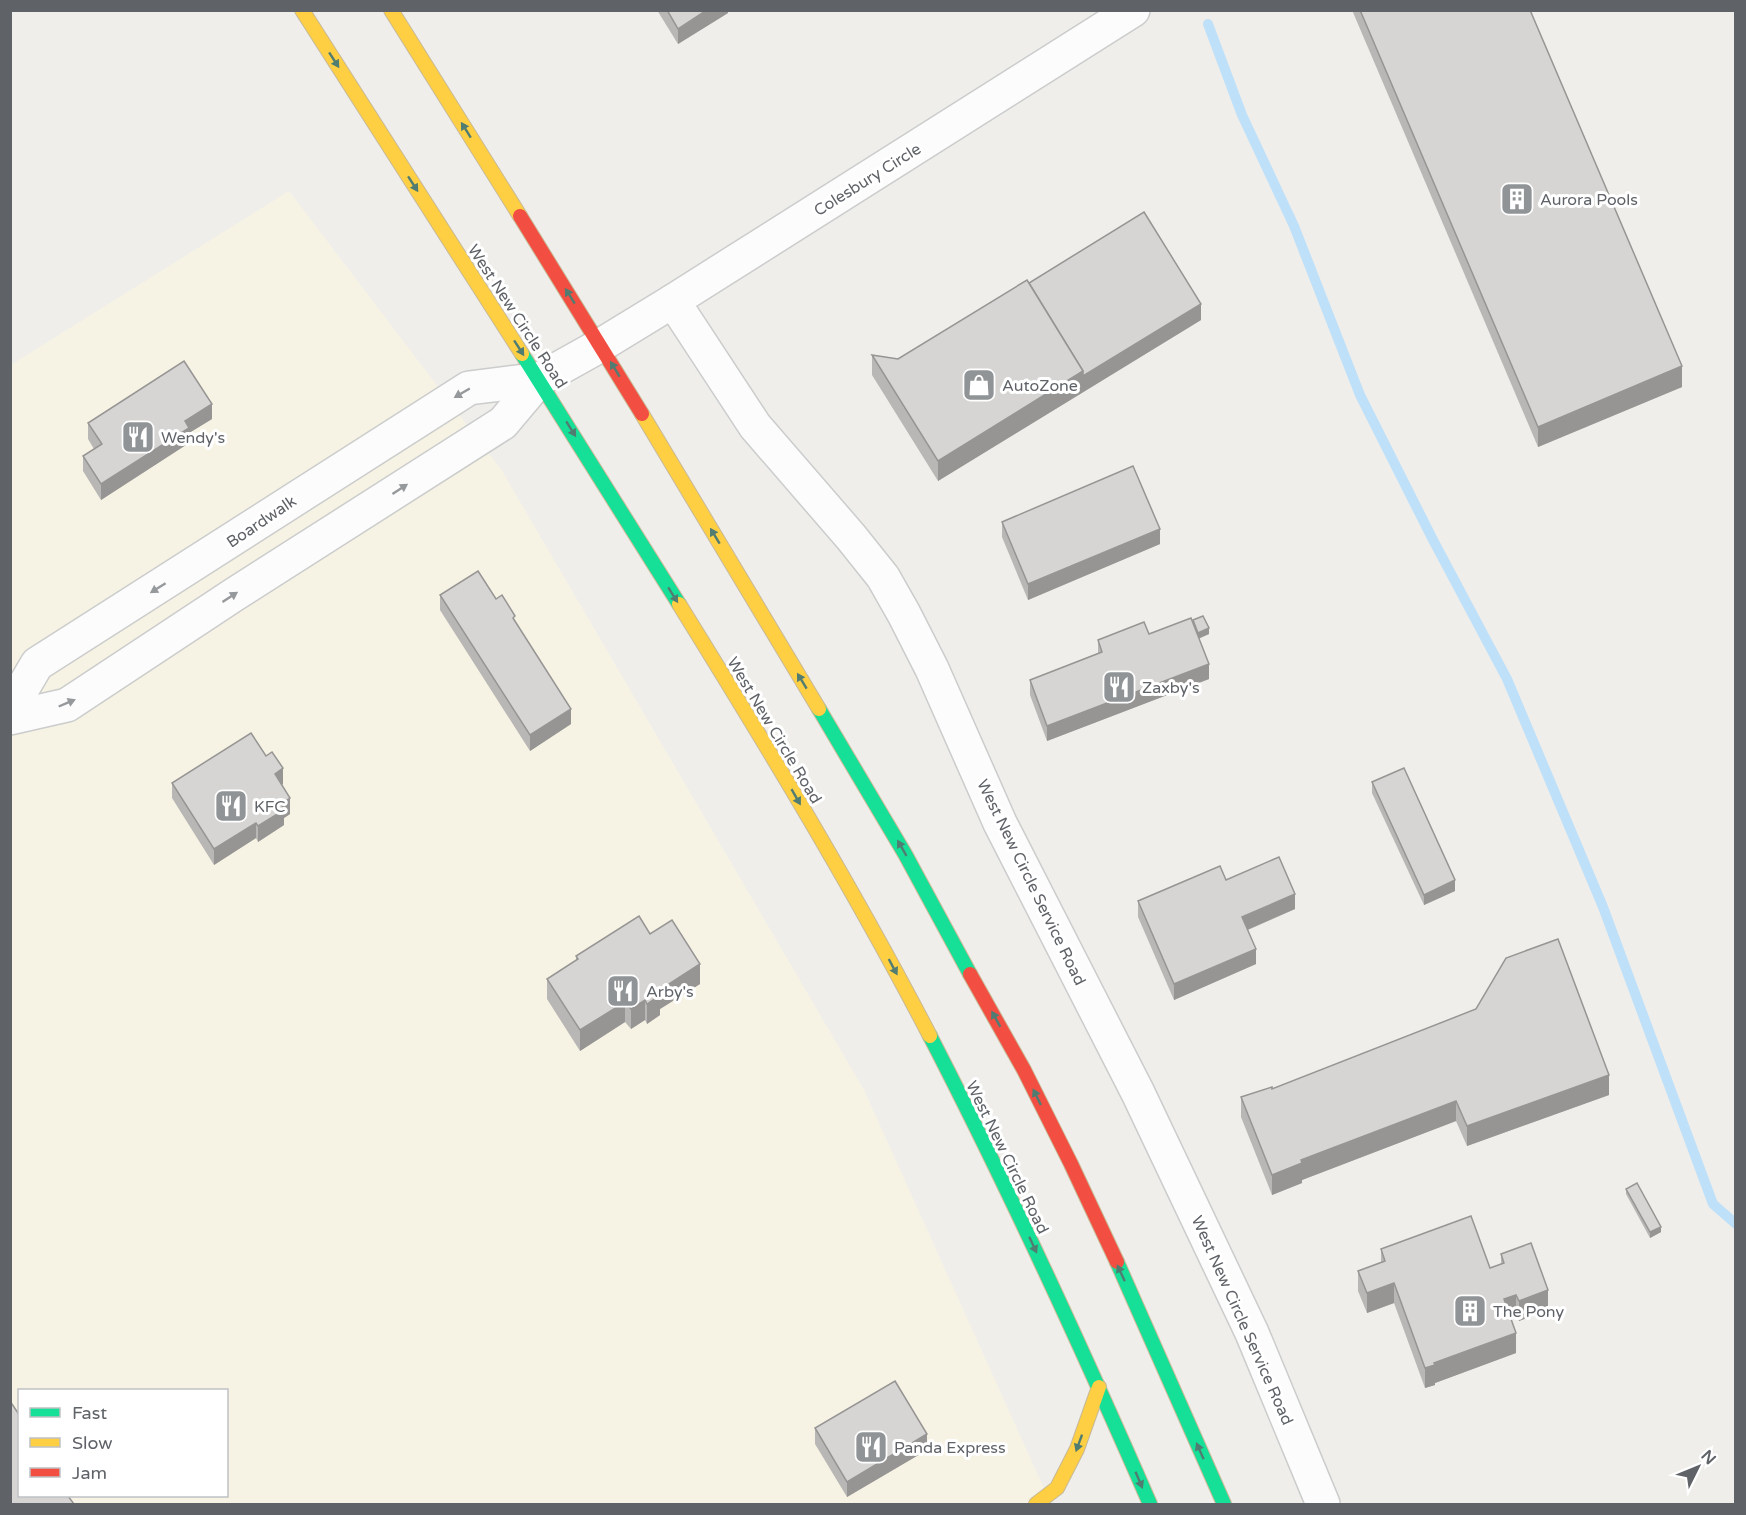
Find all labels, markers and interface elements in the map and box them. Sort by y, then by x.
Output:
one-way arrow [328,52,339,68]
one-way arrow [461,122,472,138]
street label: Colesbury Circle [810,139,925,221]
one-way arrow [408,176,419,192]
building icon: Aurora Pools [1499,181,1535,217]
place label: Aurora Pools [1540,190,1638,210]
street label: West New Circle Road [463,241,571,392]
one-way arrow [564,288,575,304]
one-way arrow [514,340,525,356]
one-way arrow [610,360,620,377]
shop icon: AutoZone [961,367,997,403]
place label: AutoZone [1002,376,1078,396]
one-way arrow [454,387,470,398]
restaurant icon: Wendy's [120,419,156,455]
one-way arrow [565,421,576,437]
place label: Wendy's [161,428,225,448]
one-way arrow [392,484,408,495]
street label: Boardwalk [223,491,301,552]
one-way arrow [710,528,721,544]
one-way arrow [150,582,166,594]
one-way arrow [668,587,679,603]
one-way arrow [222,592,238,603]
street label: West New Circle Road [722,653,826,808]
restaurant icon: Zaxby's [1101,669,1137,705]
one-way arrow [796,673,807,689]
place label: Zaxby's [1142,678,1200,698]
one-way arrow [58,698,76,708]
street label: West New Circle Service Road [972,776,1090,989]
restaurant icon: KFC [213,788,249,824]
one-way arrow [791,789,802,805]
place label: KFC [254,797,285,817]
one-way arrow [897,840,907,857]
one-way arrow [888,959,898,976]
restaurant icon: Arby's [605,973,641,1009]
place label: Arby's [646,982,694,1002]
one-way arrow [990,1011,1001,1027]
street label: West New Circle Road [961,1078,1053,1237]
one-way arrow [1033,1088,1042,1105]
street label: West New Circle Service Road [1187,1213,1297,1428]
one-way arrow [1028,1236,1037,1253]
one-way arrow [1117,1264,1126,1281]
building icon: The Pony [1452,1293,1488,1329]
place label: The Pony [1493,1302,1564,1322]
legend [18,1389,228,1497]
text: Fast [72,1402,107,1424]
restaurant icon: Panda Express [853,1429,889,1465]
text: Slow [72,1432,113,1454]
one-way arrow [1074,1434,1084,1452]
north arrow [1668,1437,1728,1497]
place label: Panda Express [894,1438,1006,1458]
one-way arrow [1195,1442,1205,1460]
text: N [1697,1446,1720,1469]
text: Jam [72,1462,107,1484]
one-way arrow [1134,1471,1144,1489]

